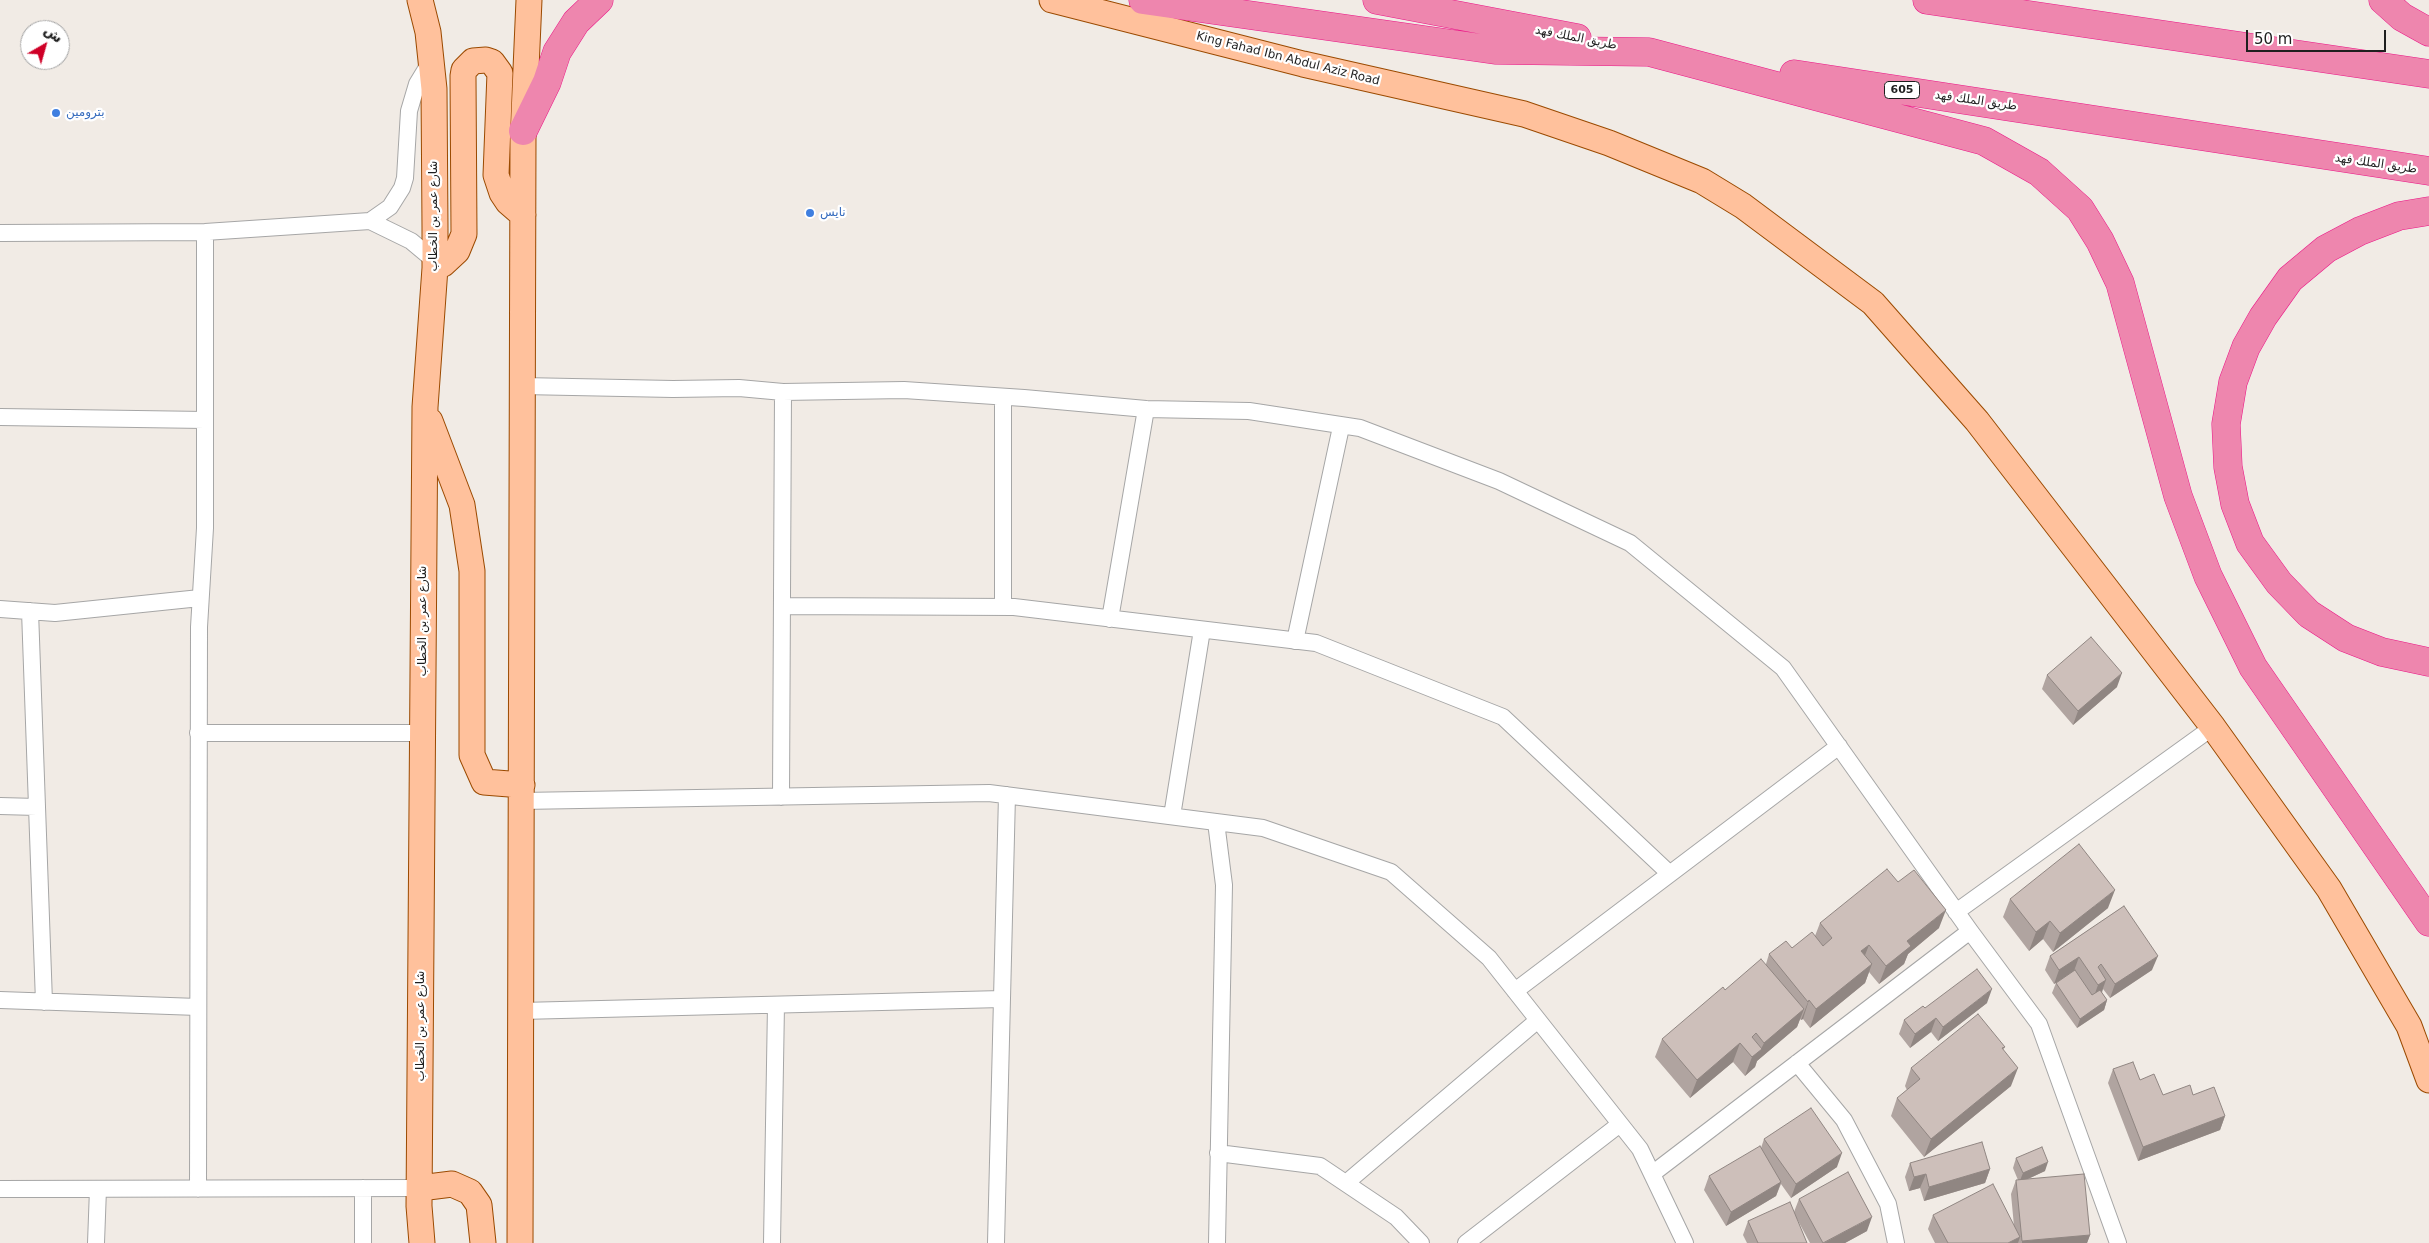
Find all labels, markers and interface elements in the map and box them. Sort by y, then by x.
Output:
north arrow [20,20,70,70]
scale bar [2249,20,2389,52]
text: ش [41,22,66,46]
street label: طريق الملك فهد [1534,23,1618,53]
street label: King Fahad Ibn Abdul Aziz Road [1195,29,1381,89]
text: 50 m [2254,30,2292,48]
road number: 605 [1884,82,1920,98]
street label: طريق الملك فهد [1934,88,2018,114]
place label: بترومين [66,106,105,120]
marker: بترومين [50,107,62,119]
street label: طريق الملك فهد [2334,151,2418,177]
street label: شارع عمر بن الخطاب [427,161,441,271]
place label: نايس [820,206,846,220]
marker: نايس [804,207,816,219]
street label: شارع عمر بن الخطاب [416,566,430,676]
street label: شارع عمر بن الخطاب [414,971,428,1081]

